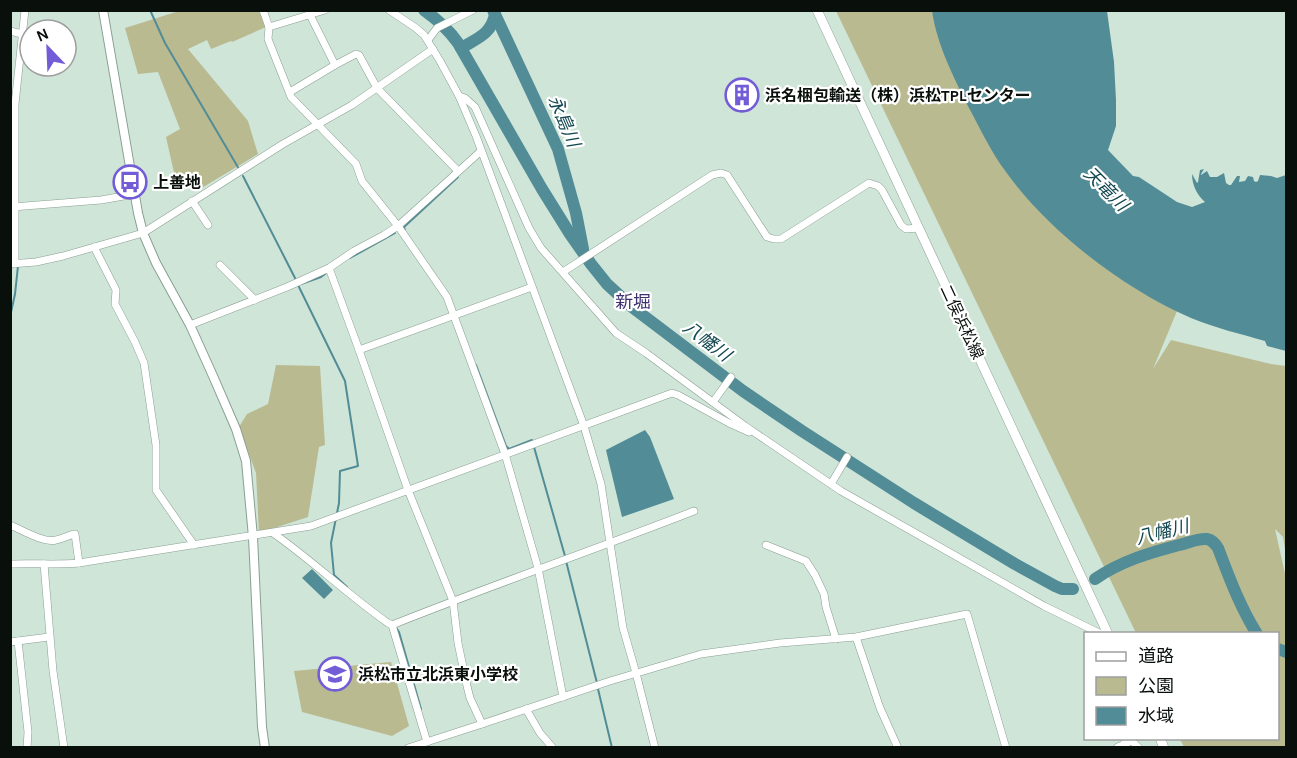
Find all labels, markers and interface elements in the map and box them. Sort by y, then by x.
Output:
north arrow [18,18,78,78]
text: N [33,24,51,46]
building icon: 浜名梱包輸送（株）浜松TPLセンター [724,77,760,113]
place label: 浜名梱包輸送（株）浜松TPLセンター [765,86,1031,105]
water label: 永島川 [543,92,585,152]
water label: 天竜川 [1079,162,1134,217]
bus stop icon: 上善地 [112,164,148,200]
place label: 上善地 [153,173,201,192]
street label: 二俣浜松線 [936,282,988,362]
district label: 新堀 [615,291,651,313]
water label: 八幡川 [679,316,737,367]
water label: 八幡川 [1133,514,1193,549]
legend [1084,632,1279,740]
text: 道路 [1138,645,1174,667]
school or university icon: 浜松市立北浜東小学校 [317,656,353,692]
place label: 浜松市立北浜東小学校 [358,665,518,684]
text: 公園 [1138,675,1174,697]
text: 水域 [1138,705,1174,727]

